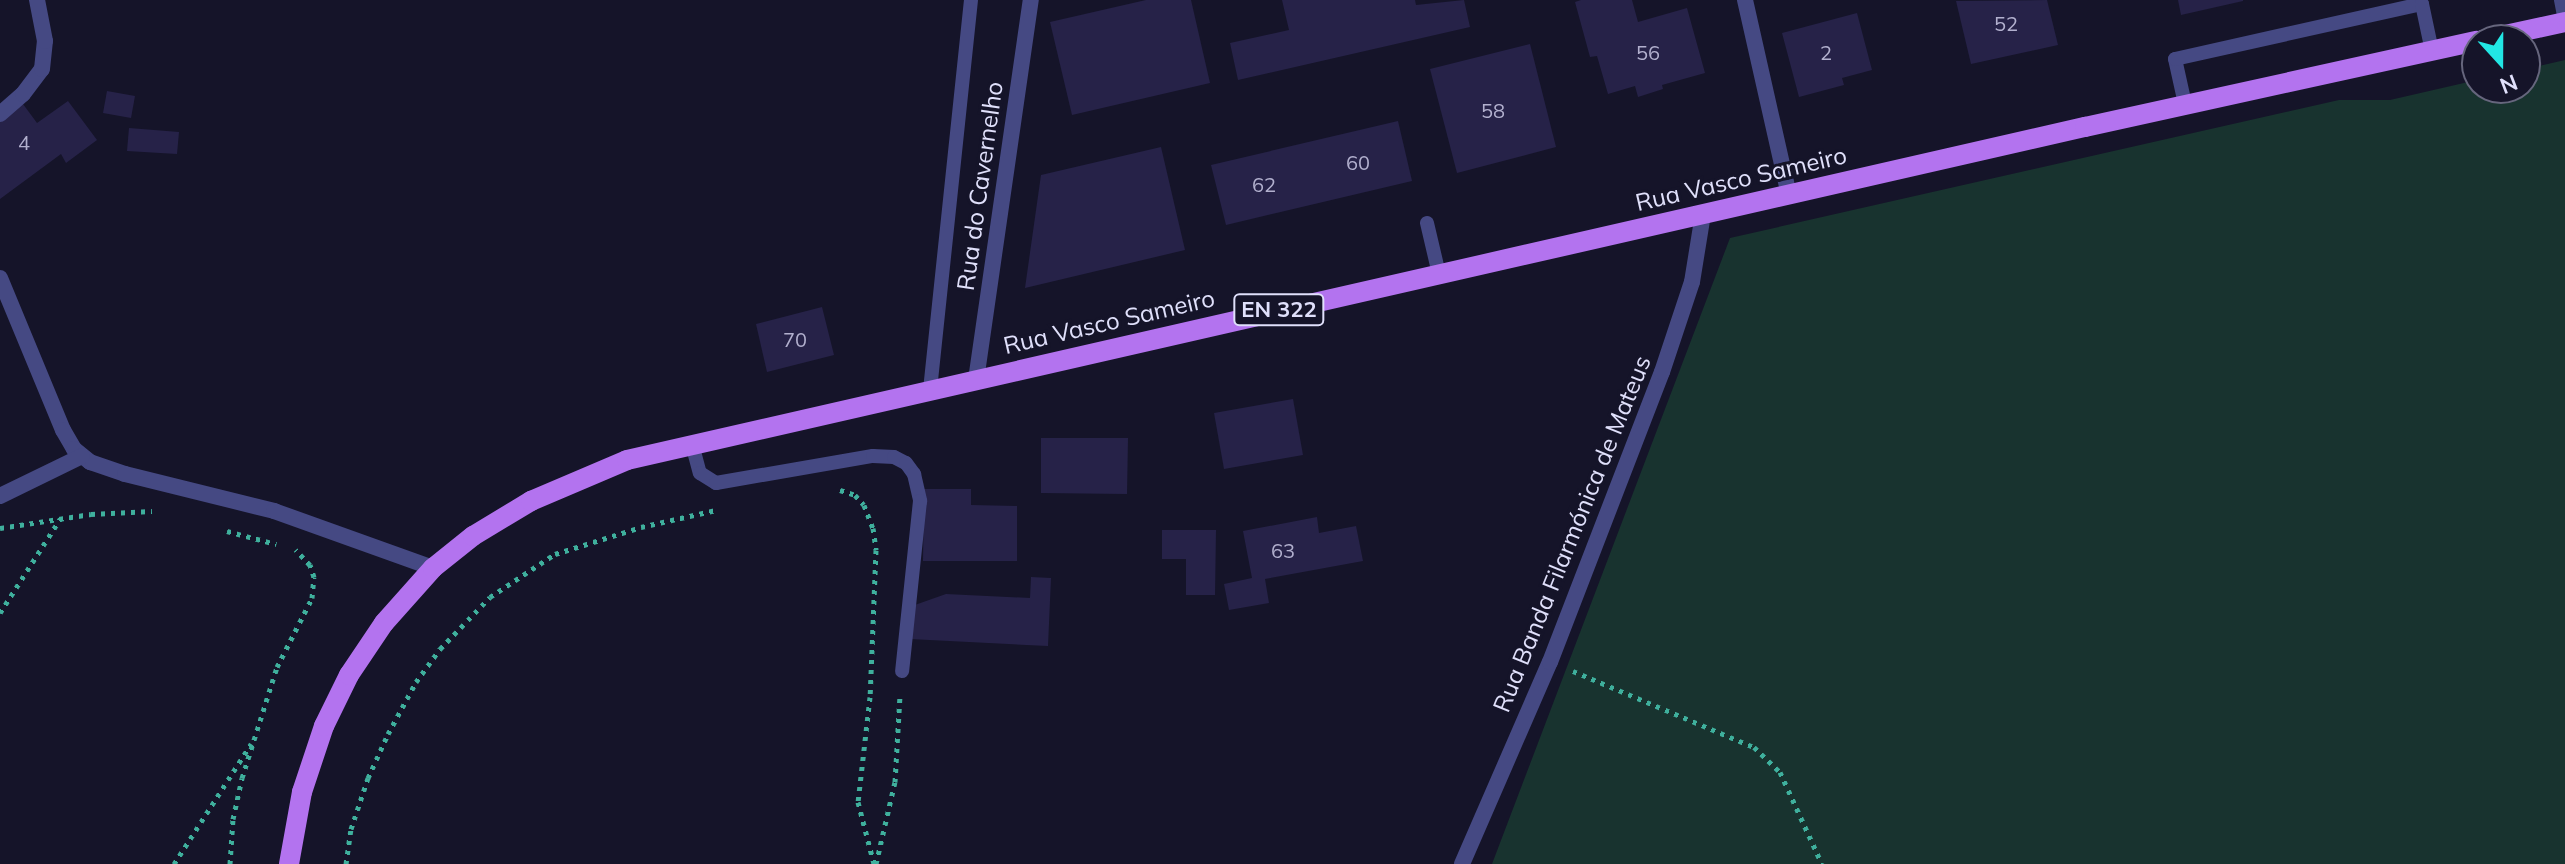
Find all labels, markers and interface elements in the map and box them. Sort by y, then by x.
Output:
house number: 52 [1994,11,2018,35]
north arrow [2461,24,2541,104]
house number: 56 [1636,40,1660,64]
house number: 2 [1820,40,1832,64]
text: N [2496,68,2522,101]
street label: Rua do Cavernelho [951,80,1009,292]
house number: 58 [1481,98,1505,122]
house number: 4 [18,130,30,154]
street label: Rua Vasco Sameiro [1633,141,1849,217]
house number: 60 [1346,150,1370,174]
house number: 62 [1252,172,1276,196]
street label: Rua Vasco Sameiro [1001,284,1217,360]
road number: EN 322 [1233,292,1325,328]
house number: 70 [783,327,807,351]
street label: Rua Banda Filarmónica de Mateus [1487,352,1657,716]
house number: 63 [1271,538,1295,562]

